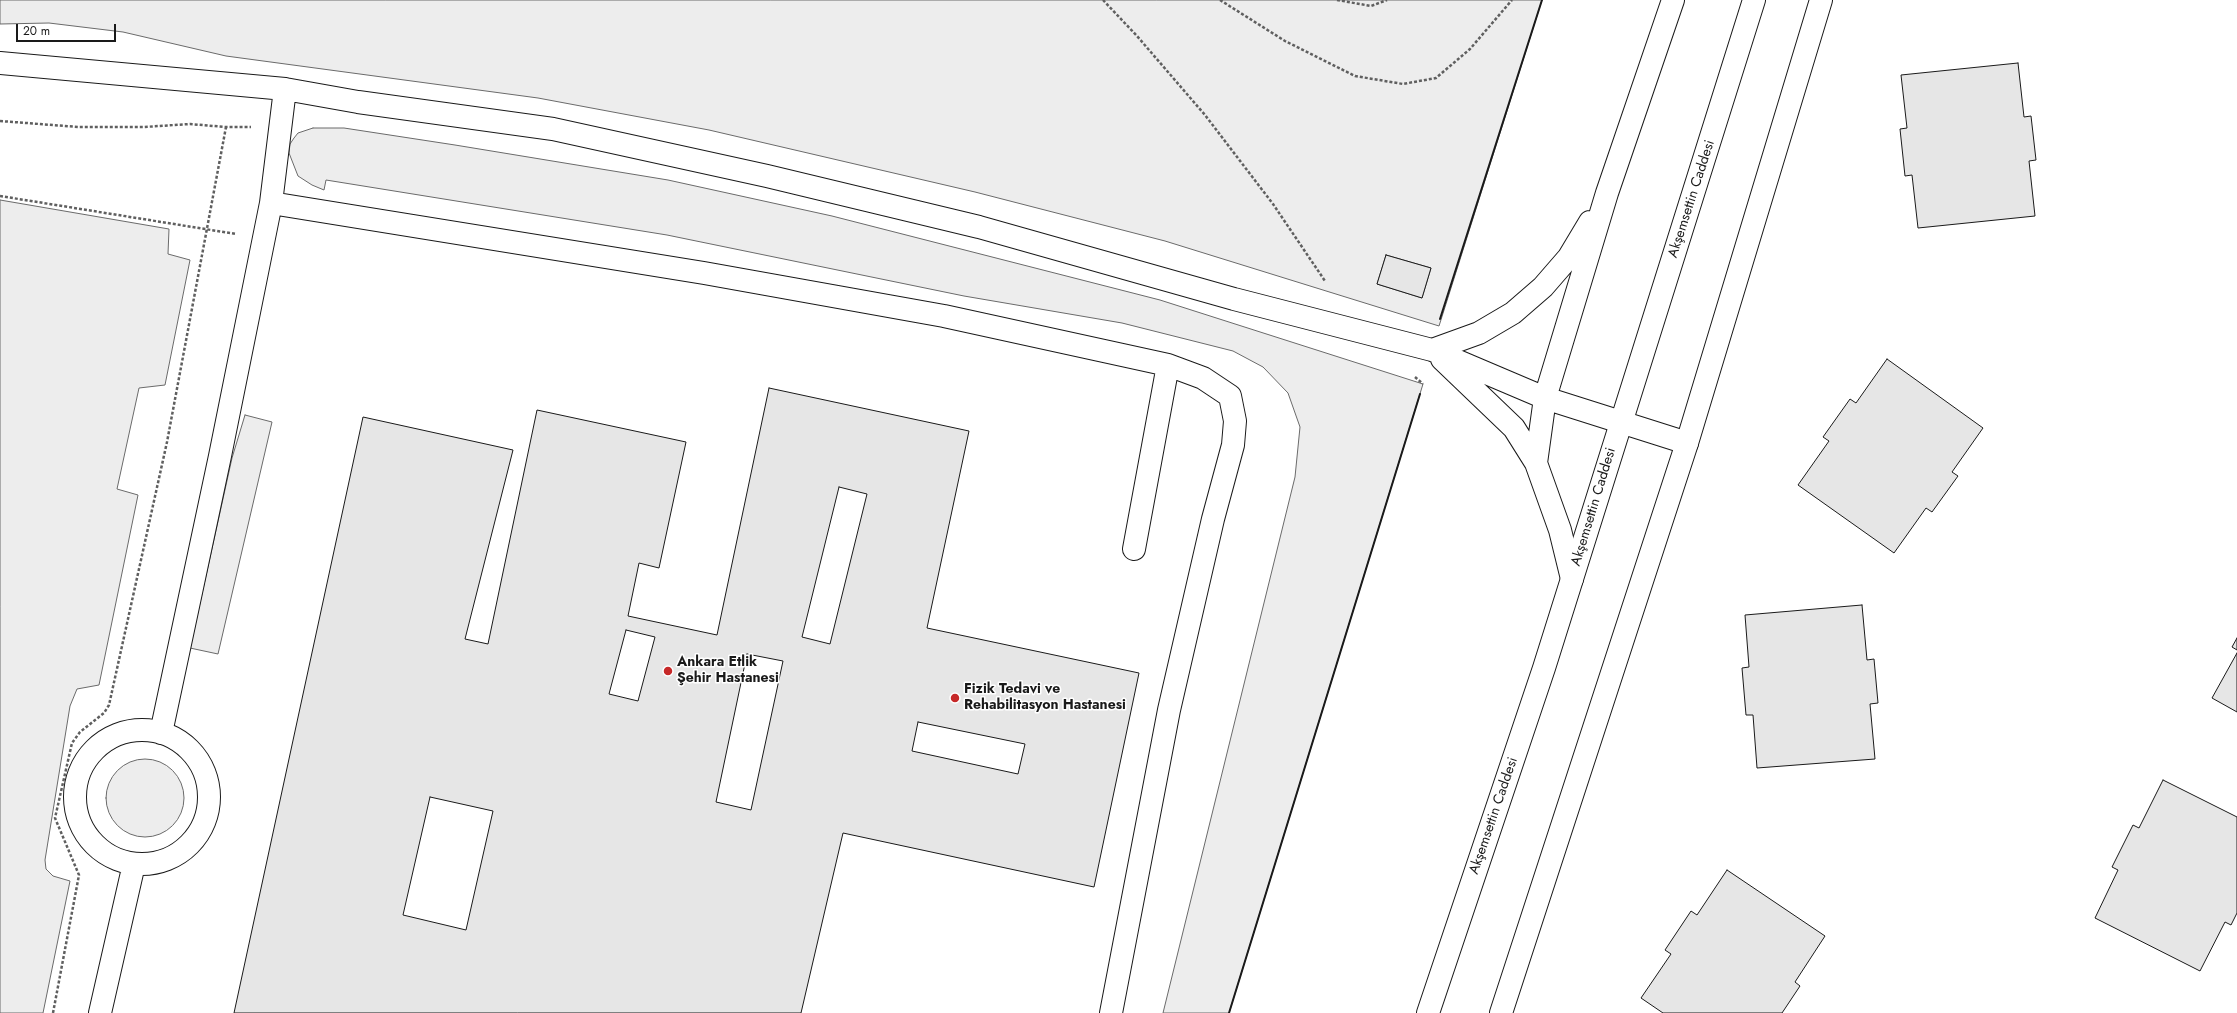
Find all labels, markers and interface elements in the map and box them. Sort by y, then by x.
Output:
scale bar [18,16,118,42]
text: 20 m [23,22,50,40]
street label: Akşemsettin Caddesi [1665,138,1719,260]
street label: Akşemsettin Caddesi [1568,446,1620,568]
place label: Ankara Etlik Şehir Hastanesi [677,655,779,688]
marker: Ankara Etlik Şehir Hastanesi [662,665,674,677]
place label: Fizik Tedavi ve Rehabilitasyon Hastanesi [964,682,1126,714]
marker: Fizik Tedavi ve Rehabilitasyon Hastanesi [949,692,961,704]
street label: Akşemsettin Caddesi [1466,755,1522,877]

